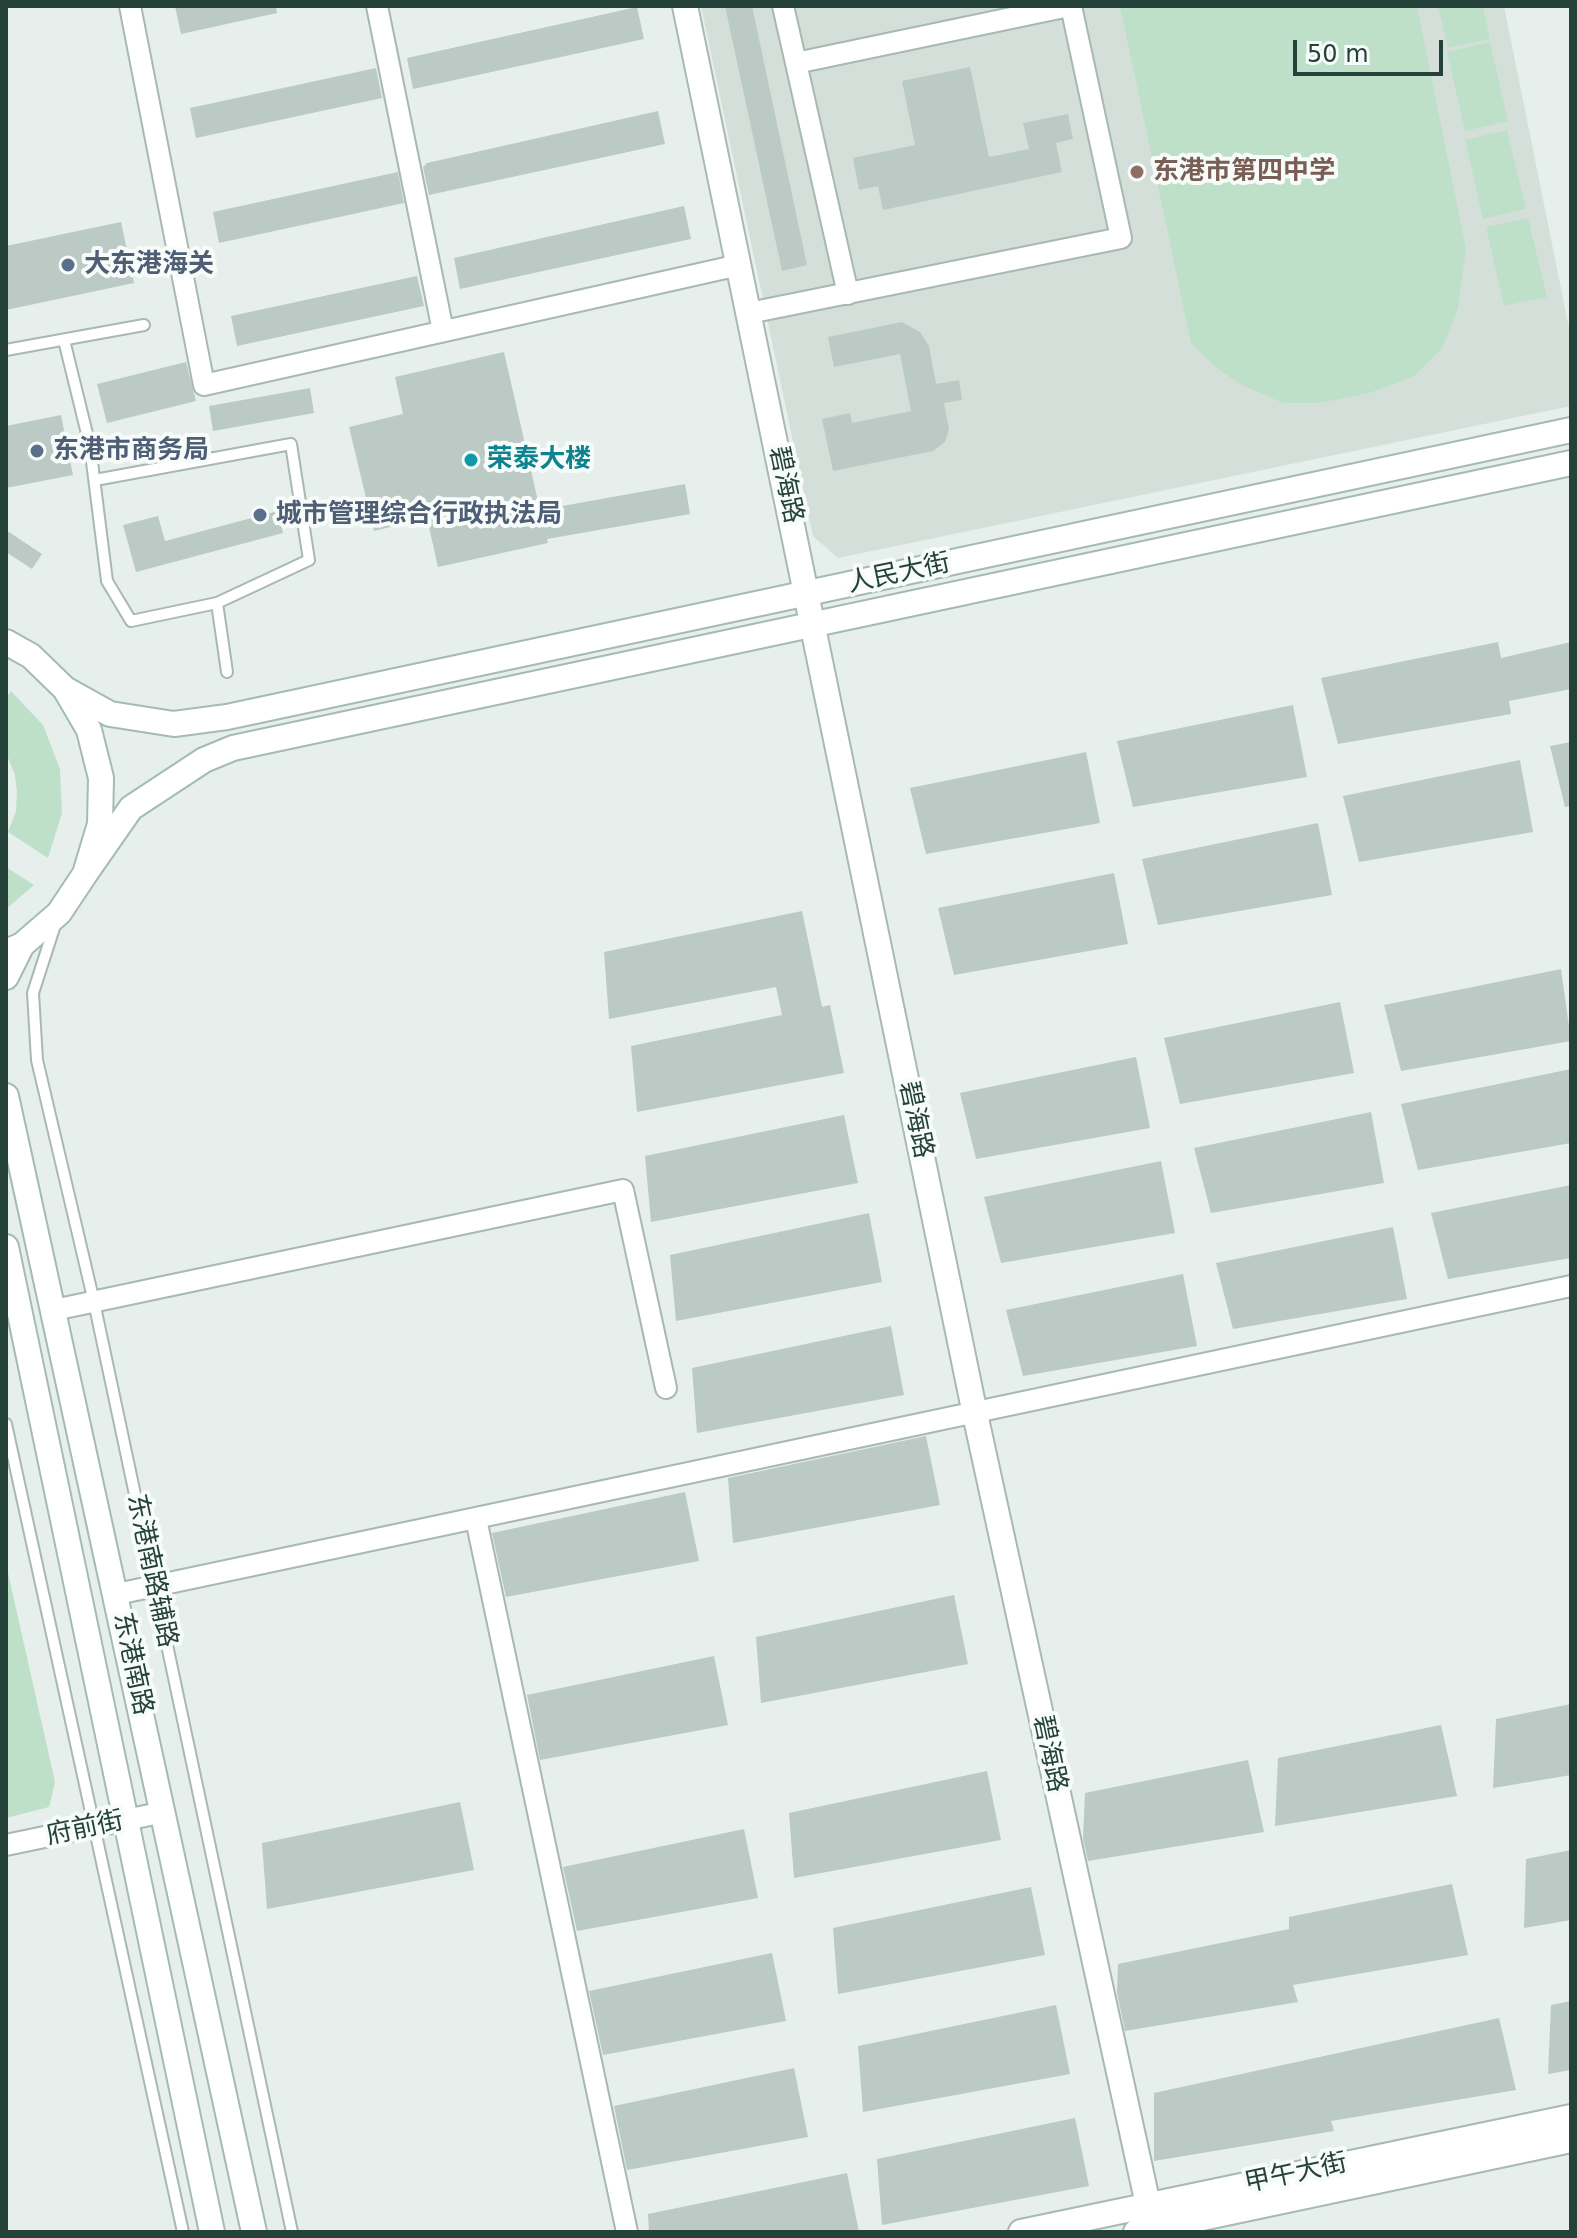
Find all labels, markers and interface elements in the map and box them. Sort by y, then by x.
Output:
scale bar [1297,24,1447,74]
text: 50 m [1307,40,1369,68]
place label: 东港市第四中学 [1153,156,1335,188]
marker: 东港市第四中学 [1128,163,1146,181]
place label: 大东港海关 [84,249,214,281]
marker: 大东港海关 [59,256,77,274]
place label: 东港市商务局 [53,435,209,467]
marker: 东港市商务局 [28,442,46,460]
place label: 荣泰大楼 [487,444,591,476]
street label: 碧海路 [762,444,808,526]
marker: 荣泰大楼 [462,451,480,469]
place label: 城市管理综合行政执法局 [276,499,562,531]
marker: 城市管理综合行政执法局 [251,506,269,524]
street label: 人民大街 [845,548,953,600]
street label: 碧海路 [892,1079,938,1161]
street label: 东港南路辅路 [120,1491,182,1651]
street label: 东港南路 [106,1610,158,1718]
street label: 碧海路 [1026,1713,1072,1795]
street label: 府前街 [44,1806,126,1852]
street label: 甲午大街 [1242,2148,1350,2200]

